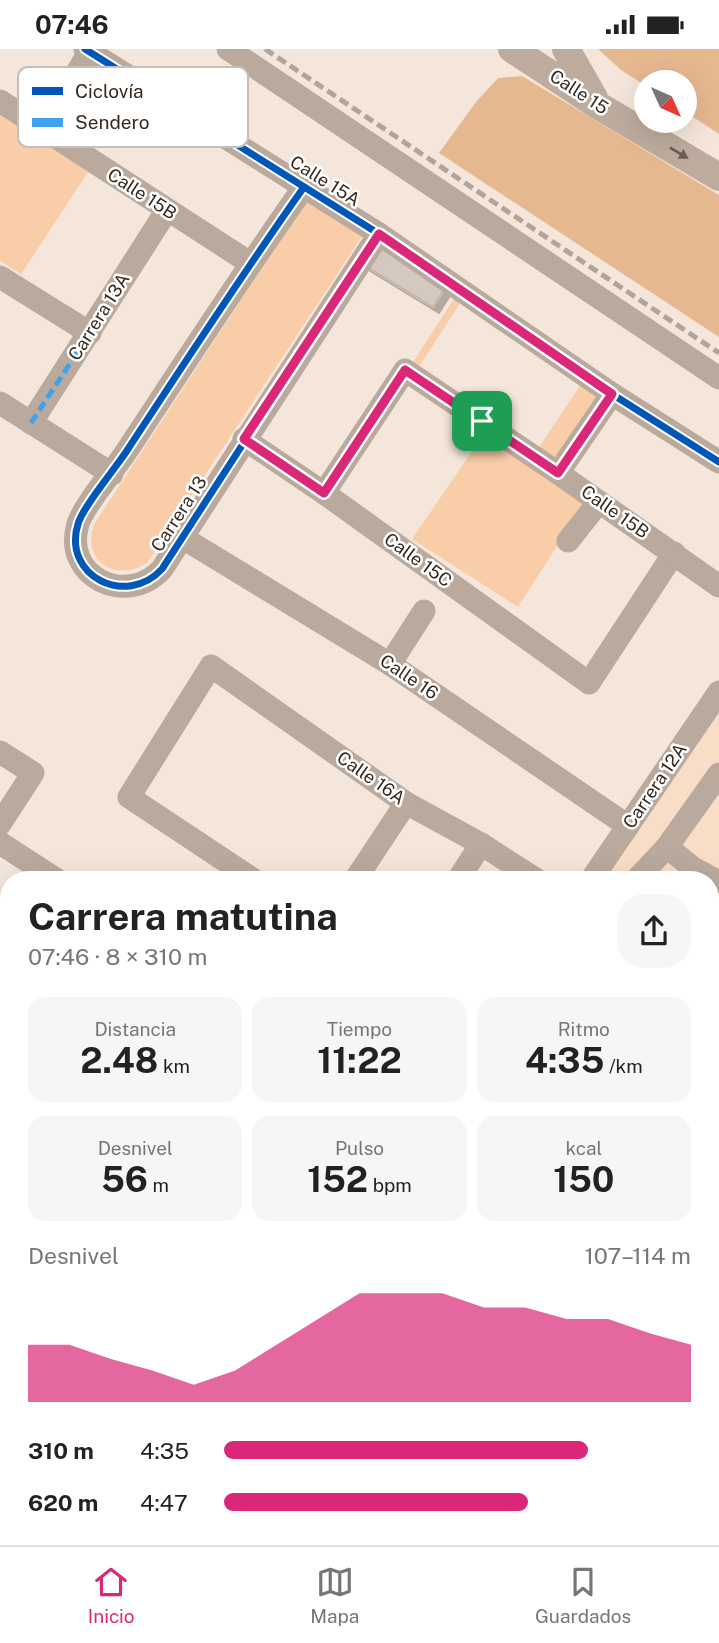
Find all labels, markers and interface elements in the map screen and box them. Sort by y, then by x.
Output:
text: 07:46 [35,9,109,40]
street label: Calle 15 [546,65,613,118]
legend [18,67,248,147]
north arrow [634,70,696,133]
map controls [634,70,697,133]
text: Ciclovía [75,80,144,102]
text: Sendero [75,111,150,133]
one-way arrow [669,147,688,159]
street label: Calle 15A [286,151,364,210]
street label: Calle 15B [104,164,181,224]
street label: Carrera 13A [63,269,134,364]
pin [452,391,512,451]
icon: arrive [463,402,501,440]
street label: Carrera 13 [146,472,211,556]
street label: Calle 15B [577,481,653,543]
street label: Calle 15C [381,528,456,591]
street label: Calle 16 [376,650,442,704]
street label: Carrera 12A [618,739,691,832]
street label: Calle 16A [333,747,410,809]
text: Carrera matutina [28,894,338,939]
button: share [617,894,691,968]
text: 07:46 · 8 × 310 m [28,943,207,970]
text: Distancia [94,1018,176,1040]
text: Tiempo [327,1018,392,1040]
text: Ritmo [558,1018,610,1040]
text: 2.48 [80,1040,158,1081]
text: 11:22 [317,1040,402,1081]
text: 4:35 [525,1040,604,1081]
text: km [158,1055,190,1077]
text: /km [604,1055,643,1077]
text: Desnivel [98,1137,173,1159]
text: Pulso [335,1137,384,1159]
text: kcal [565,1137,602,1159]
text: 56 [101,1159,148,1200]
text: 152 [307,1159,368,1200]
text: 150 [553,1159,614,1200]
text: m [148,1174,169,1196]
text: bpm [368,1174,412,1196]
text: Desnivel [28,1242,119,1269]
text: 107–114 m [584,1242,691,1269]
text: 310 m [28,1437,94,1464]
text: 4:35 [140,1437,189,1464]
text: 620 m [28,1489,98,1516]
text: 4:47 [140,1489,188,1516]
tab: Inicio [88,1563,135,1627]
tab: Mapa [310,1563,359,1627]
tab: Guardados [535,1563,631,1627]

